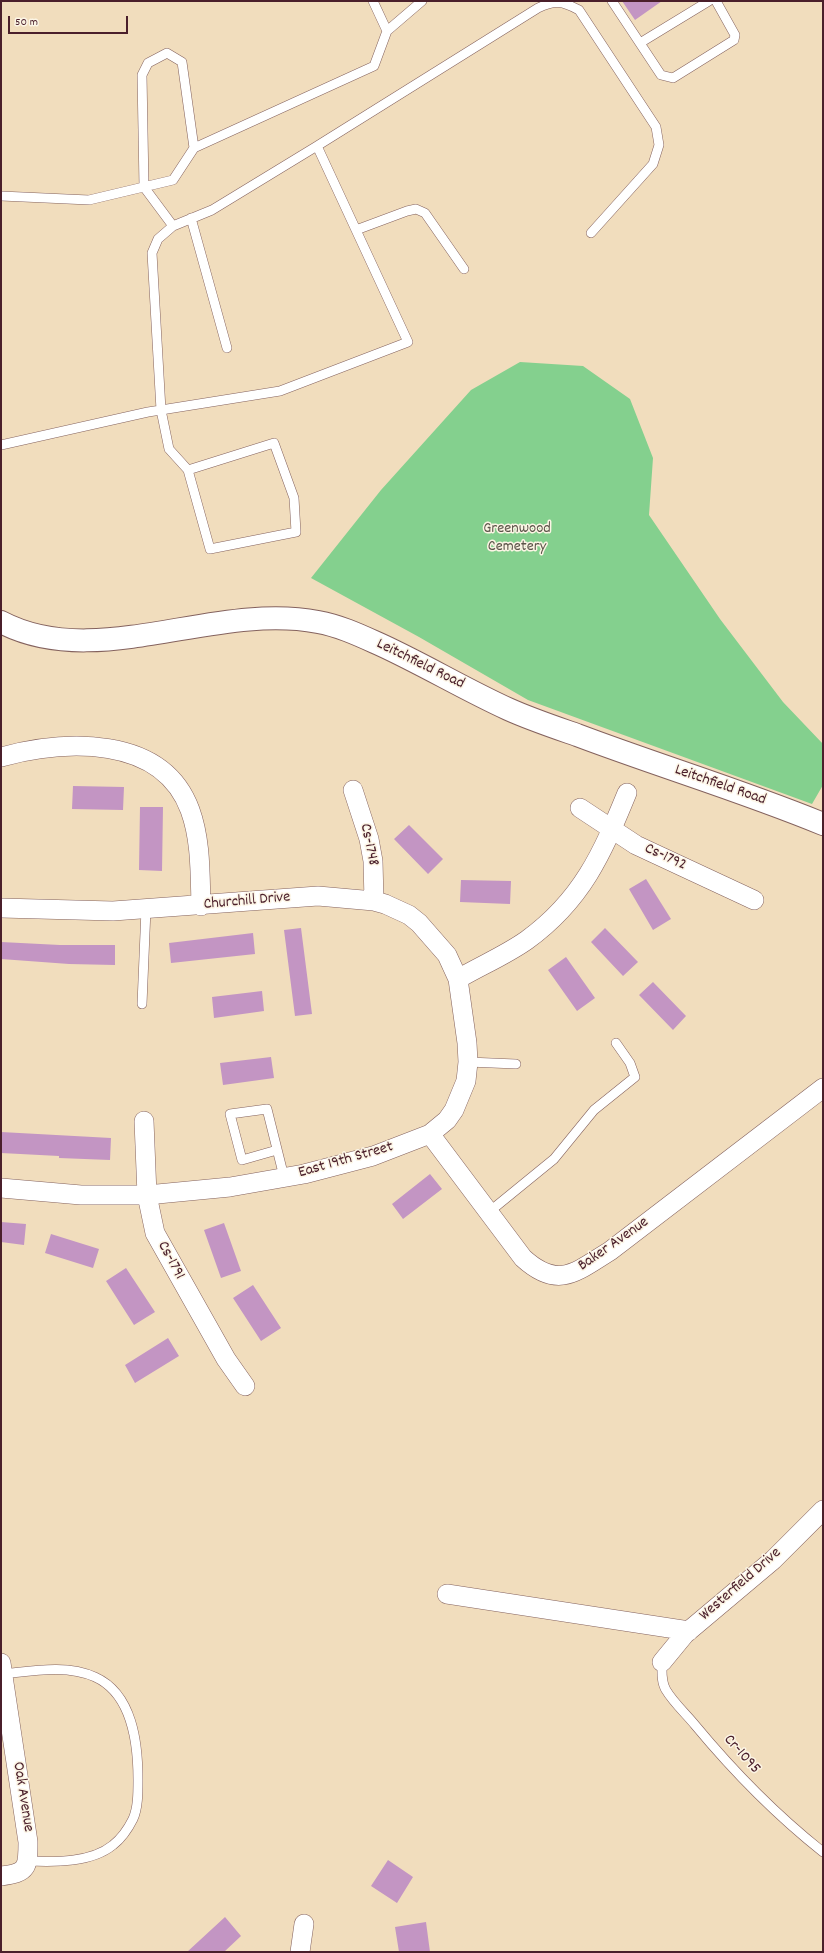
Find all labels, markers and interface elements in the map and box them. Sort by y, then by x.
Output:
scale bar [10,8,130,34]
text: 50 m [15,14,38,31]
park label: Greenwood Cemetery [483,520,551,558]
street label: Leitchfield Road [373,635,467,695]
street label: Leitchfield Road [672,761,768,811]
street label: Cs-1748 [354,822,382,868]
street label: Cs-1792 [641,840,689,876]
street label: Churchill Drive [203,889,291,915]
street label: East 19th Street [296,1138,396,1184]
street label: Baker Avenue [575,1214,653,1276]
street label: Cs-1791 [152,1239,188,1283]
street label: Westerfield Drive [696,1544,786,1626]
street label: Cr-1095 [718,1731,764,1779]
street label: Oak Avenue [7,1761,37,1833]

